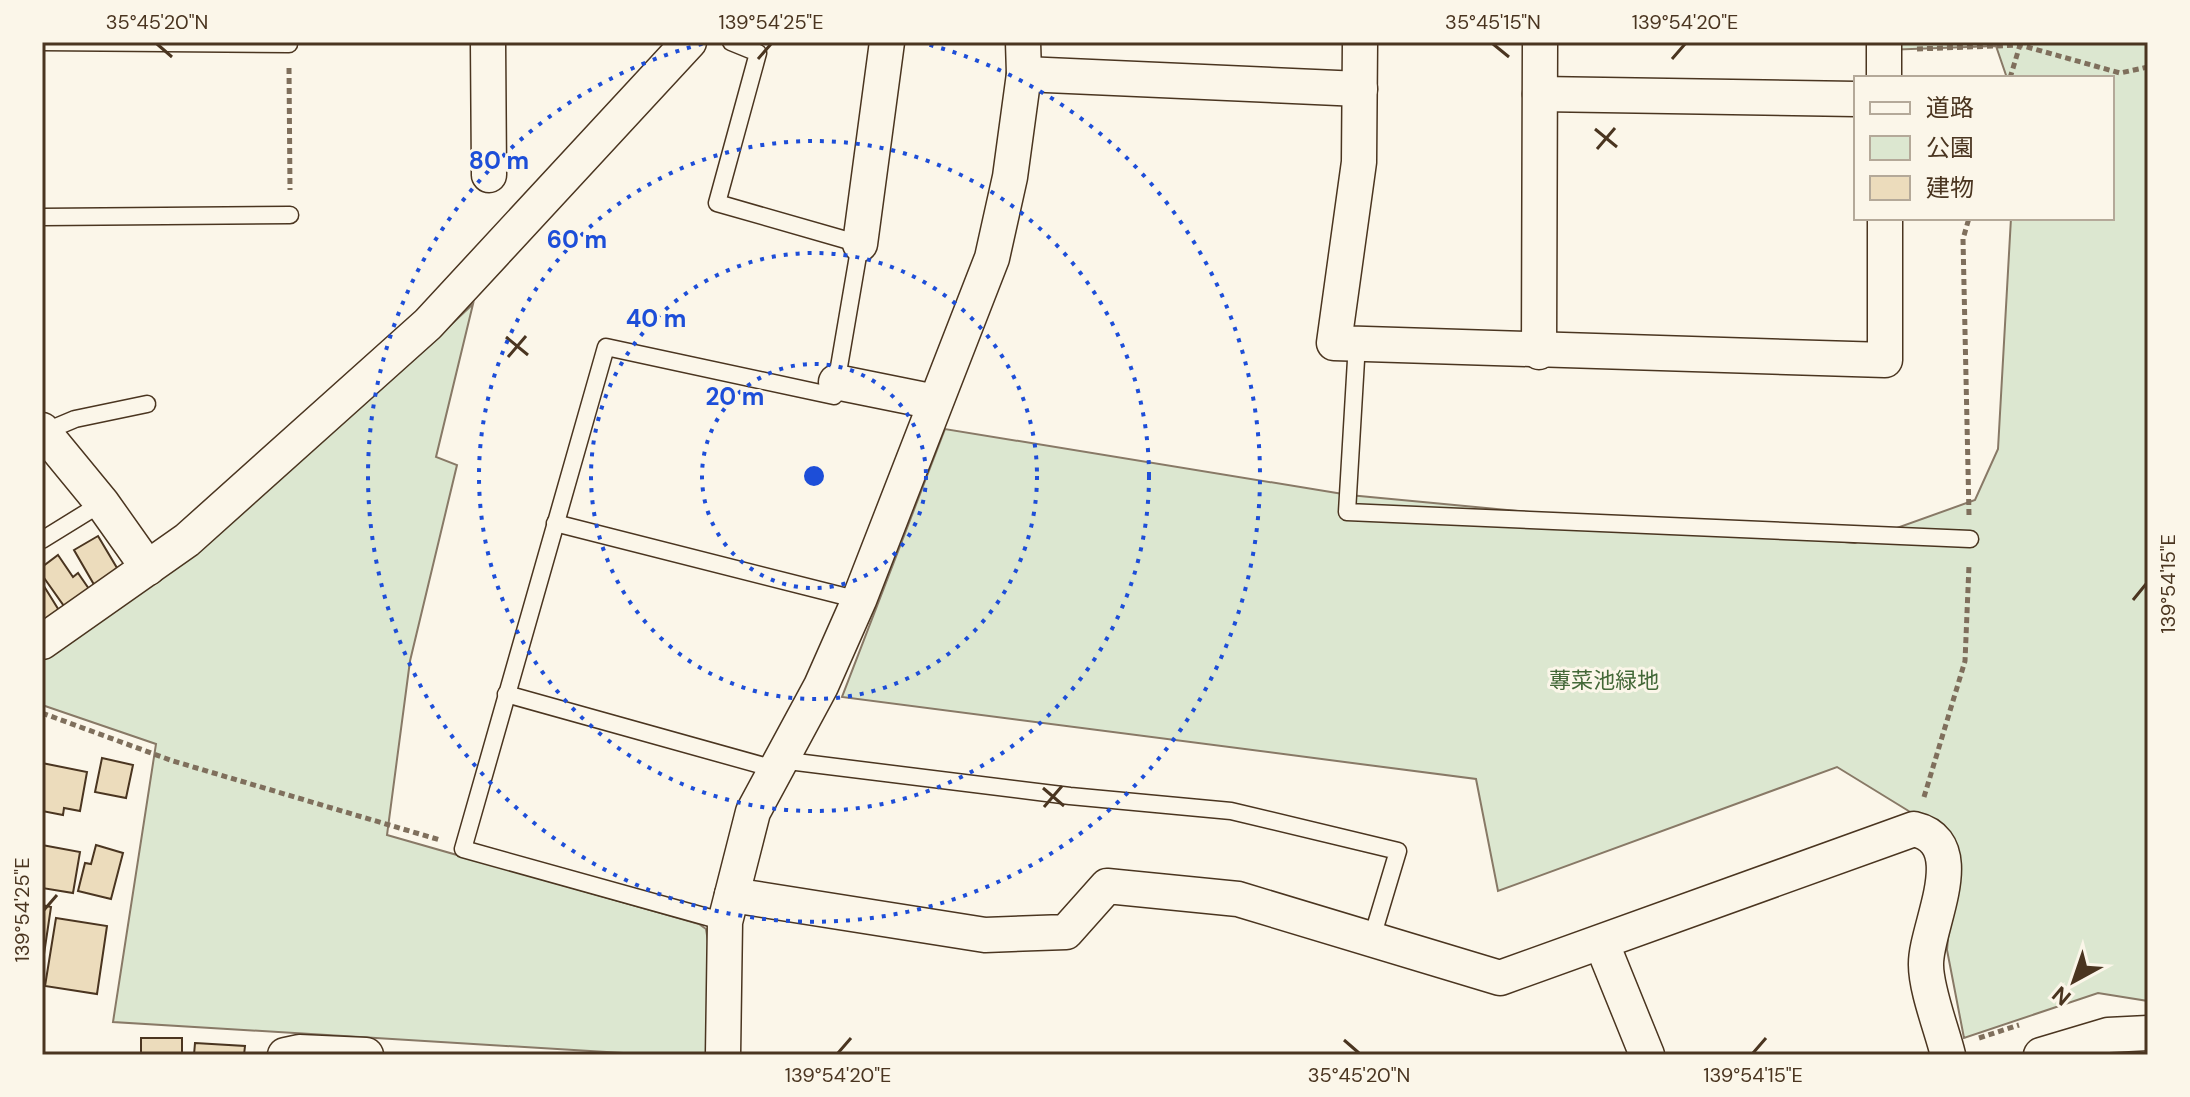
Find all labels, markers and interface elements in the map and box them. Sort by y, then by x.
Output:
text: 35°45'20"N [106,9,208,35]
text: 139°54'25"E [719,9,823,35]
text: 35°45'15"N [1445,9,1541,35]
text: 139°54'20"E [1632,9,1738,35]
legend [1854,76,2114,220]
text: 道路 [1926,92,1974,123]
text: 公園 [1926,132,1974,163]
text: 80 m [469,145,529,176]
text: 建物 [1926,172,1974,203]
text: 60 m [547,224,607,255]
text: 40 m [626,303,686,334]
text: 20 m [706,381,764,412]
centre of rings [800,462,828,490]
text: 139°54'15"E [2155,534,2181,634]
park label: 蓴菜池緑地 [1549,666,1659,695]
text: 139°54'25"E [9,858,35,962]
north arrow [2034,941,2114,1021]
text: N [2046,980,2077,1012]
text: 139°54'20"E [785,1062,891,1088]
text: 35°45'20"N [1308,1062,1410,1088]
text: 139°54'15"E [1703,1062,1803,1088]

